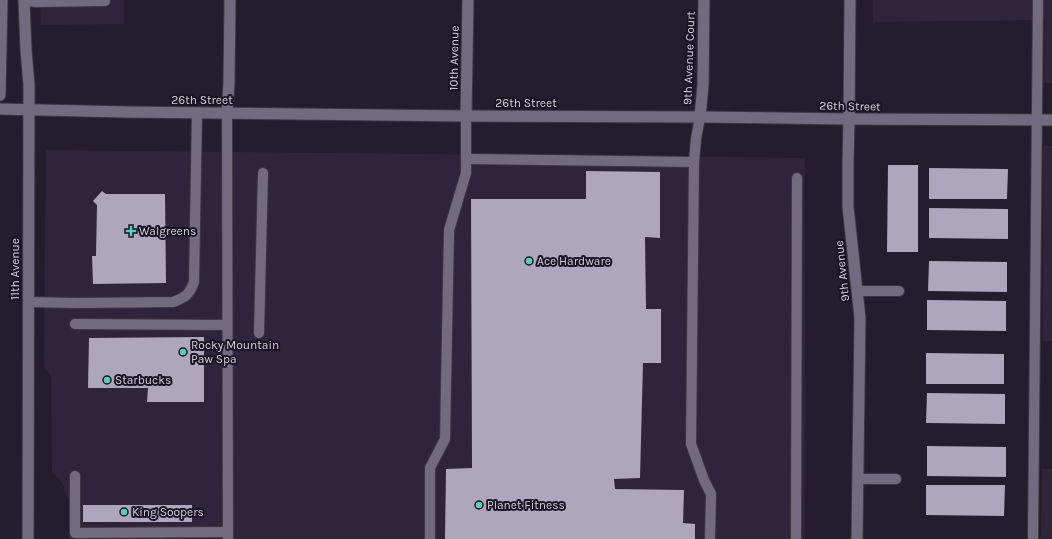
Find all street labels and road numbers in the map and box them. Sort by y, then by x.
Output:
street label: 9th Avenue Court [680,10,698,105]
street label: 10th Avenue [446,25,462,91]
street label: 26th Street [171,93,233,107]
street label: 26th Street [495,96,557,110]
street label: 26th Street [819,98,881,114]
street label: 11th Avenue [8,238,22,300]
street label: 9th Avenue [832,240,852,302]

